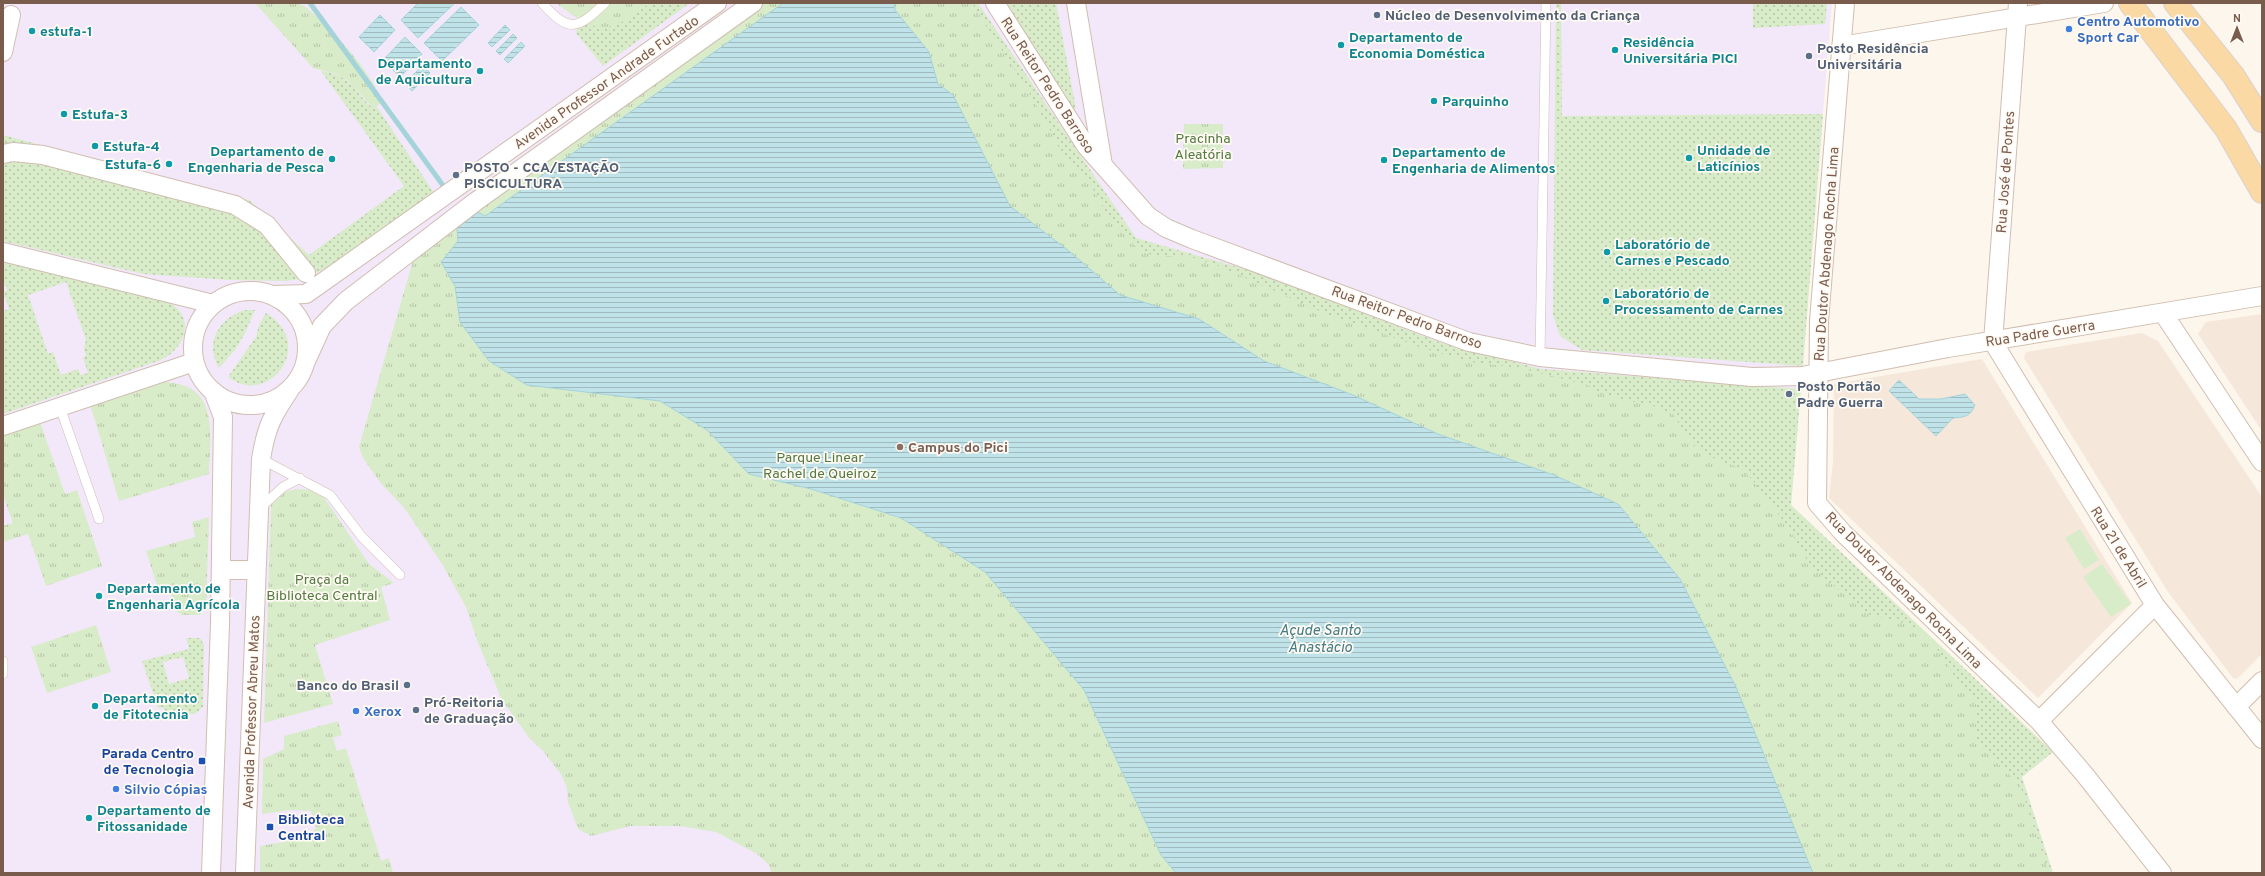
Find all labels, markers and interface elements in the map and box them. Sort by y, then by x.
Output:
place label: Núcleo de Desenvolvimento da Criança [1385,8,1640,25]
north arrow [2217,8,2257,48]
marker: Núcleo de Desenvolvimento da Criança [1372,10,1382,20]
street label: Avenida Professor Andrade Furtado [511,12,703,154]
text: N [2233,12,2241,26]
street label: Rua Reitor Pedro Barroso [996,14,1097,157]
place label: Centro Automotivo Sport Car [2077,14,2200,47]
place label: estufa-1 [40,24,93,41]
marker: Centro Automotivo Sport Car [2064,24,2074,34]
marker: estufa-1 [27,26,37,36]
place label: Departamento de Economia Doméstica [1349,30,1485,63]
place label: Residência Universitária PICI [1623,35,1738,68]
marker: Departamento de Economia Doméstica [1336,40,1346,50]
place label: Posto Residência Universitária [1817,41,1928,74]
marker: Residência Universitária PICI [1610,45,1620,55]
marker: Posto Residência Universitária [1804,51,1814,61]
place label: Departamento de Aquicultura [376,56,472,89]
marker: Departamento de Aquicultura [475,66,485,76]
place label: Parquinho [1442,94,1509,111]
marker: Parquinho [1429,96,1439,106]
place label: Estufa-3 [72,107,128,124]
marker: Estufa-3 [59,109,69,119]
street label: Rua José de Pontes [1994,110,2019,234]
park label: Pracinha Aleatória [1174,131,1232,164]
place label: Estufa-4 [103,139,160,156]
marker: Estufa-4 [90,141,100,151]
place label: Unidade de Laticínios [1697,143,1771,176]
place label: Departamento de Engenharia de Pesca [188,144,324,177]
place label: Departamento de Engenharia de Alimentos [1392,145,1556,178]
street label: Rua Doutor Abdenago Rocha Lima [1812,146,1843,362]
marker: Unidade de Laticínios [1684,153,1694,163]
marker: Departamento de Engenharia de Pesca [327,154,337,164]
marker: Departamento de Engenharia de Alimentos [1379,155,1389,165]
place label: Estufa-6 [105,157,161,174]
marker: Estufa-6 [164,159,174,169]
place label: POSTO - CCA/ESTAÇÃO PISCICULTURA [464,159,619,193]
marker: POSTO - CCA/ESTAÇÃO PISCICULTURA [451,170,461,180]
place label: Laboratório de Carnes e Pescado [1615,237,1730,270]
marker: Laboratório de Carnes e Pescado [1602,247,1612,257]
street label: Rua Reitor Pedro Barroso [1329,283,1484,354]
place label: Laboratório de Processamento de Carnes [1614,286,1783,319]
marker: Laboratório de Processamento de Carnes [1601,296,1611,306]
street label: Rua Padre Guerra [1984,317,2096,352]
place label: Posto Portão Padre Guerra [1797,379,1883,412]
marker: Posto Portão Padre Guerra [1784,389,1794,399]
place label: Campus do Pici [908,440,1008,457]
marker: Campus do Pici [895,442,905,452]
park label: Parque Linear Rachel de Queiroz [763,450,877,483]
street label: Rua 21 de Abril [2086,504,2150,592]
street label: Rua Doutor Abdenago Rocha Lima [1821,509,1985,673]
park label: Praça da Biblioteca Central [266,572,378,605]
place label: Departamento de Engenharia Agrícola [107,581,240,614]
marker: Departamento de Engenharia Agrícola [94,591,104,601]
street label: Avenida Professor Abreu Matos [241,615,264,809]
water label: Açude Santo Anastácio [1279,622,1361,658]
place label: Banco do Brasil [296,678,399,695]
marker: Banco do Brasil [402,680,412,690]
place label: Departamento de Fitotecnia [103,691,197,724]
place label: Pró-Reitoria de Graduação [424,695,514,728]
marker: Departamento de Fitotecnia [90,701,100,711]
place label: Xerox [364,704,402,721]
marker: Pró-Reitoria de Graduação [411,705,421,715]
marker: Xerox [351,706,361,716]
place label: Parada Centro de Tecnologia [101,746,194,779]
marker: Parada Centro de Tecnologia [197,756,207,766]
place label: Silvio Cópias [124,782,207,799]
marker: Silvio Cópias [111,784,121,794]
place label: Departamento de Fitossanidade [97,803,211,836]
place label: Biblioteca Central [278,812,344,845]
marker: Departamento de Fitossanidade [84,813,94,823]
marker: Biblioteca Central [265,822,275,832]

